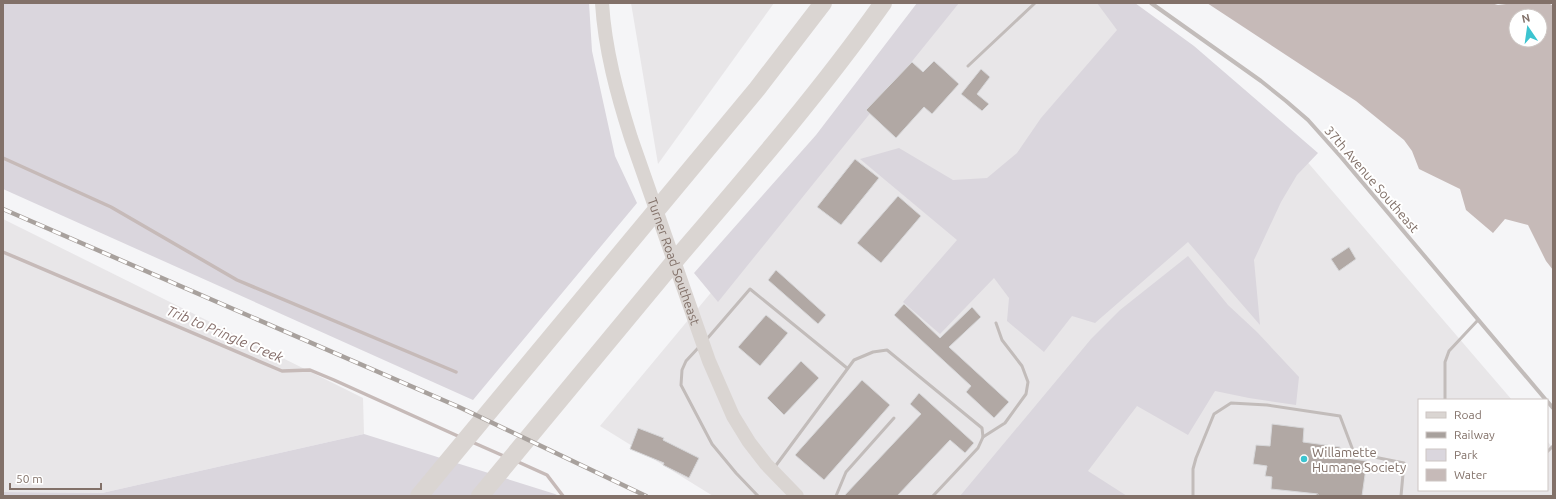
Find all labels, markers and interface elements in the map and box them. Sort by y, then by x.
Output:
north arrow [1508,8,1548,48]
text: N [1520,11,1531,25]
street label: 37th Avenue Southeast [1322,123,1422,235]
street label: Turner Road Southeast [645,196,703,327]
water label: Trib to Pringle Creek [164,302,286,366]
legend [1418,399,1548,491]
text: Road [1454,408,1482,421]
text: Railway [1454,428,1495,441]
place label: Willamette Humane Society [1312,445,1406,474]
text: Park [1454,448,1478,461]
marker: Willamette Humane Society [1299,454,1309,464]
scale bar [10,465,101,491]
text: Water [1454,468,1487,481]
text: 50 m [16,472,43,485]

